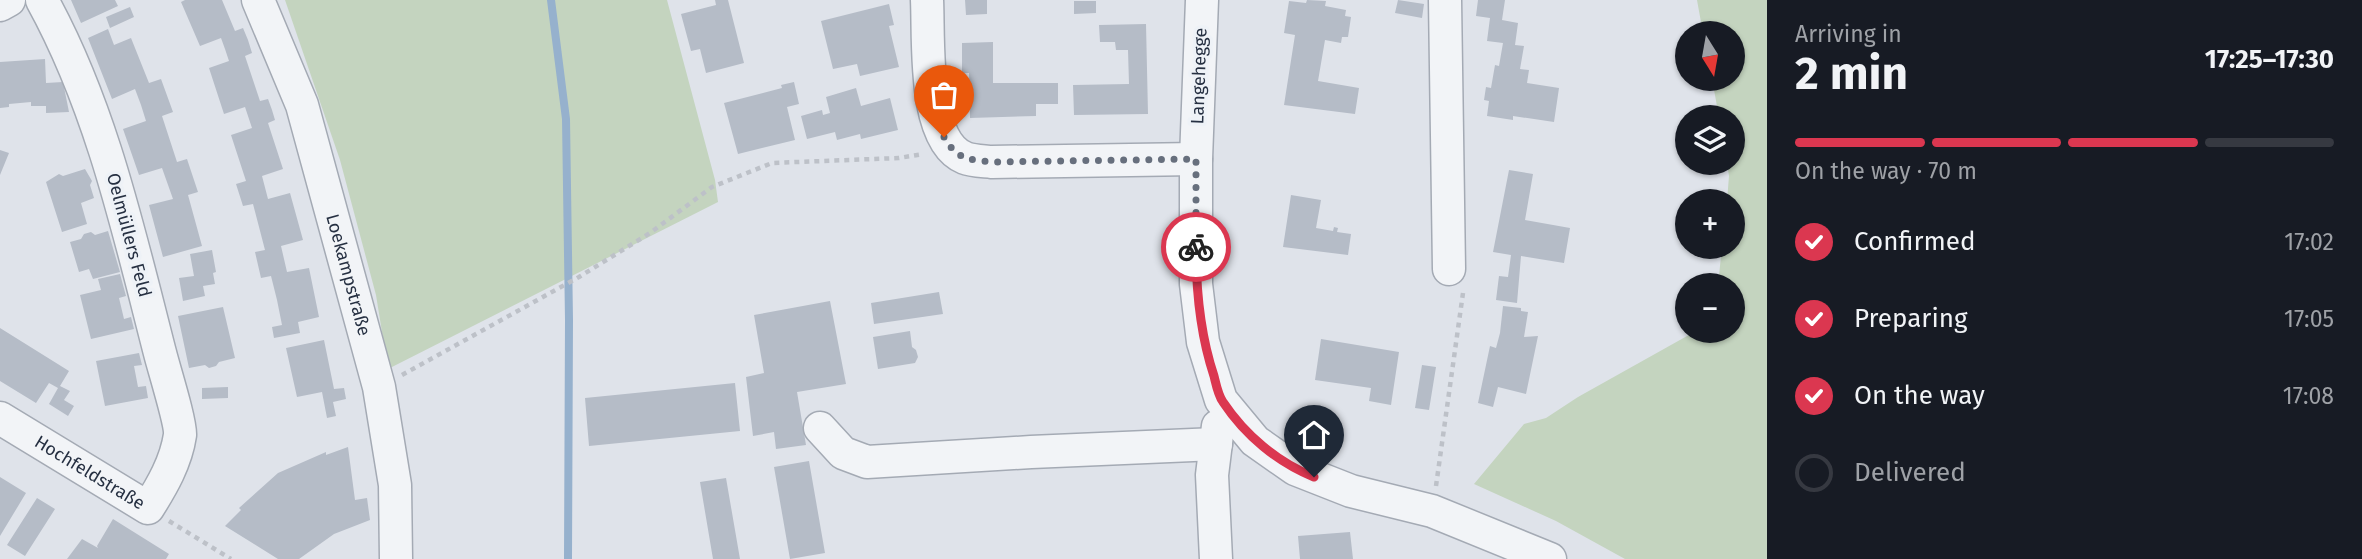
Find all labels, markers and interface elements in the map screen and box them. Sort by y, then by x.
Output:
text: Arriving in [1795,20,1902,48]
north arrow [1675,21,1745,91]
map controls [1675,21,1745,343]
street label: Langehegge [1186,27,1212,125]
text: 17:25–17:30 [2205,44,2334,75]
text: 2 min [1795,46,1908,101]
pin [914,65,974,137]
icon: bag [925,76,963,114]
button: layers [1675,105,1745,175]
text: On the way · 70 m [1795,157,1977,185]
street label: Oelmüllers Feld [102,171,156,299]
button: + [1675,189,1745,259]
street label: Loekampstraße [321,212,376,338]
courier [1161,212,1231,282]
icon: check [1795,223,1833,261]
text: Confirmed [1854,226,1975,257]
icon: bike [1177,228,1215,266]
text: 17:02 [2284,228,2334,256]
button: − [1675,273,1745,343]
icon: check [1795,300,1833,338]
text: Preparing [1854,303,1967,334]
text: 17:05 [2284,305,2334,333]
icon: check [1795,377,1833,415]
text: On the way [1854,380,1985,411]
text: 17:08 [2283,382,2334,410]
pin [1284,405,1344,477]
icon: home [1295,416,1333,454]
street label: Hochfeldstraße [31,431,149,514]
text: Delivered [1854,457,1966,488]

